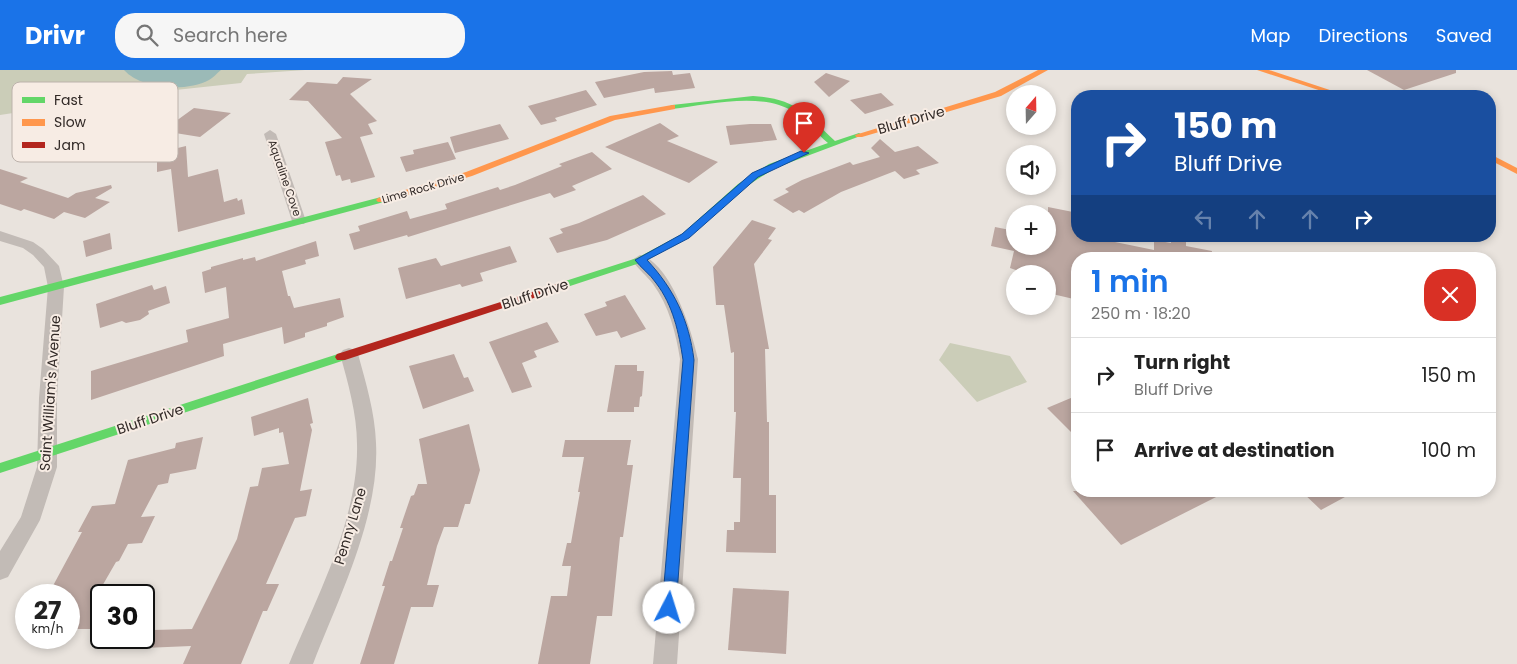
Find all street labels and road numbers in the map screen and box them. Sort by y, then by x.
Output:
street label: Bluff Drive [875,101,947,139]
street label: Aqualine Cove [264,138,306,219]
street label: Lime Rock Drive [380,169,466,207]
street label: Bluff Drive [499,274,571,314]
street label: Saint William's Avenue [35,314,65,472]
street label: Bluff Drive [114,399,186,439]
street label: Penny Lane [329,485,371,567]

